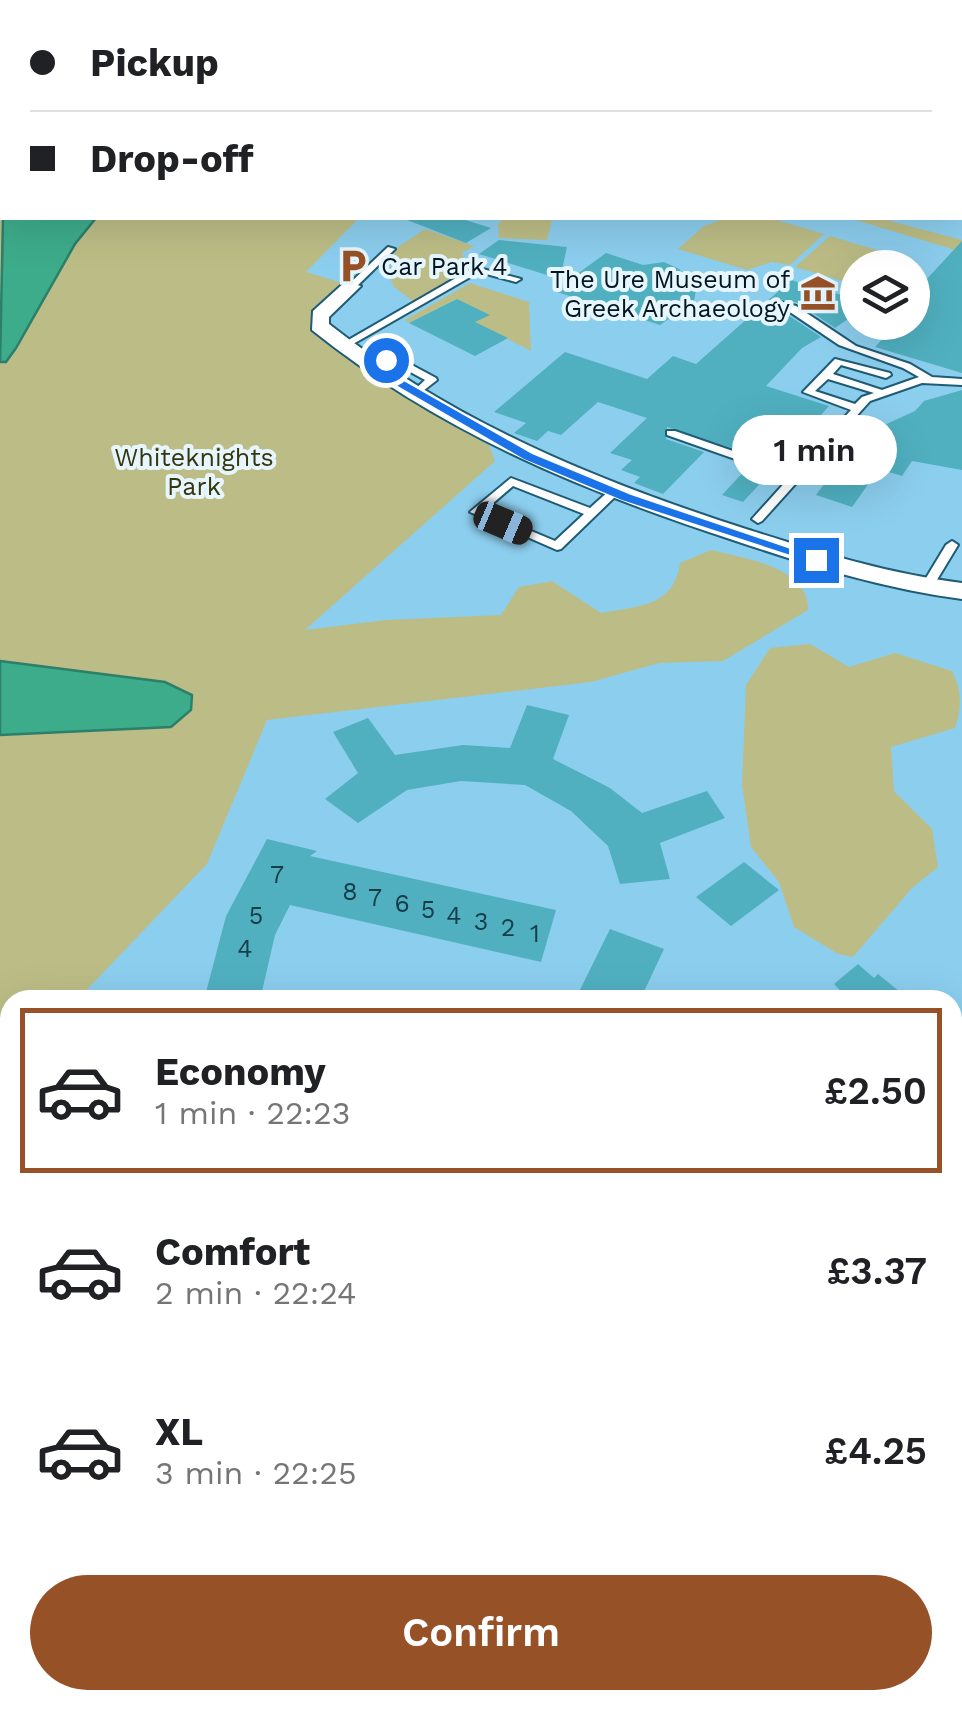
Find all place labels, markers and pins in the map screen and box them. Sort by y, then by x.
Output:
parking icon: Car Park 4 [334,247,372,285]
place label: Car Park 4 [381,252,507,281]
place label: The Ure Museum of Greek Archaeology [550,265,790,323]
museum icon: The Ure Museum of Greek Archaeology [799,274,837,312]

